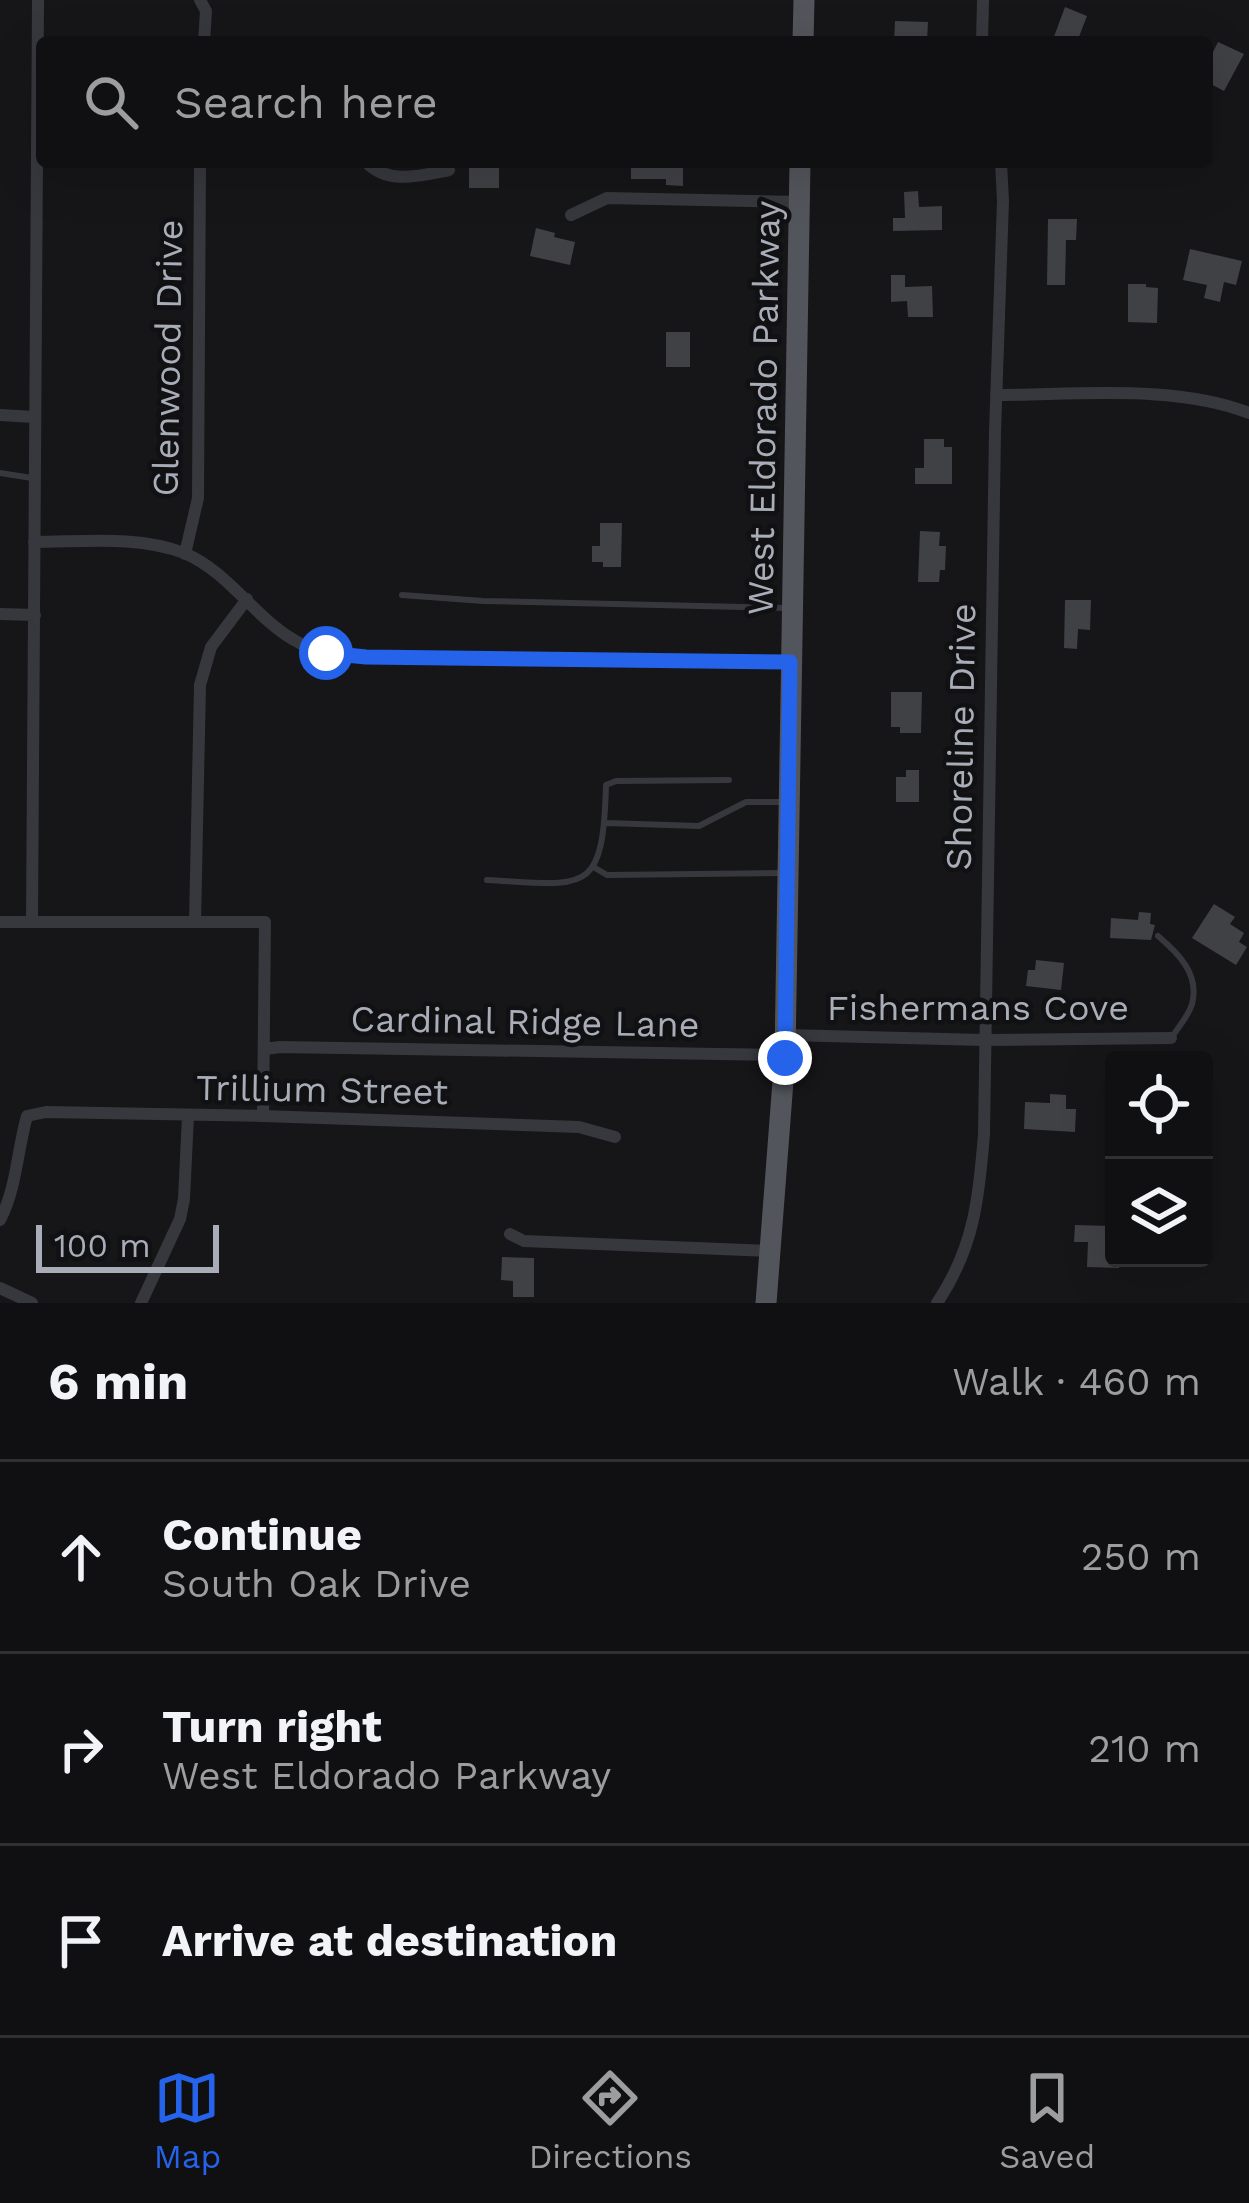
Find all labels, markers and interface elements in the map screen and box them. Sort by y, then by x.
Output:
search box [36,36,1213,168]
icon: search [78,69,144,135]
text: Search here [174,76,438,129]
street label: West Eldorado Parkway [739,200,789,616]
street label: Glenwood Drive [145,219,191,497]
street label: Shoreline Drive [938,603,984,871]
route start [299,626,353,680]
street label: Fishermans Cove [827,987,1129,1029]
street label: Cardinal Ridge Lane [350,998,700,1046]
route end [758,1031,812,1085]
map controls [1105,1051,1213,1267]
button: locate [1105,1051,1213,1159]
street label: Trillium Street [195,1067,448,1113]
button: layers [1105,1159,1213,1267]
scale bar [36,1219,219,1272]
text: 100 m [54,1226,151,1265]
text: 6 min [48,1352,188,1411]
text: Walk · 460 m [952,1359,1201,1404]
text: Continue [162,1508,362,1561]
icon: ahead [48,1524,114,1590]
text: 250 m [1081,1534,1201,1579]
text: South Oak Drive [162,1561,471,1606]
text: Turn right [162,1700,382,1753]
icon: right [48,1716,114,1782]
text: 210 m [1088,1726,1201,1771]
text: West Eldorado Parkway [162,1753,611,1798]
icon: arrive [48,1908,114,1974]
text: Arrive at destination [162,1914,617,1967]
tab: Map [154,2065,221,2176]
tab: Directions [529,2065,692,2176]
tab: Saved [999,2065,1095,2176]

